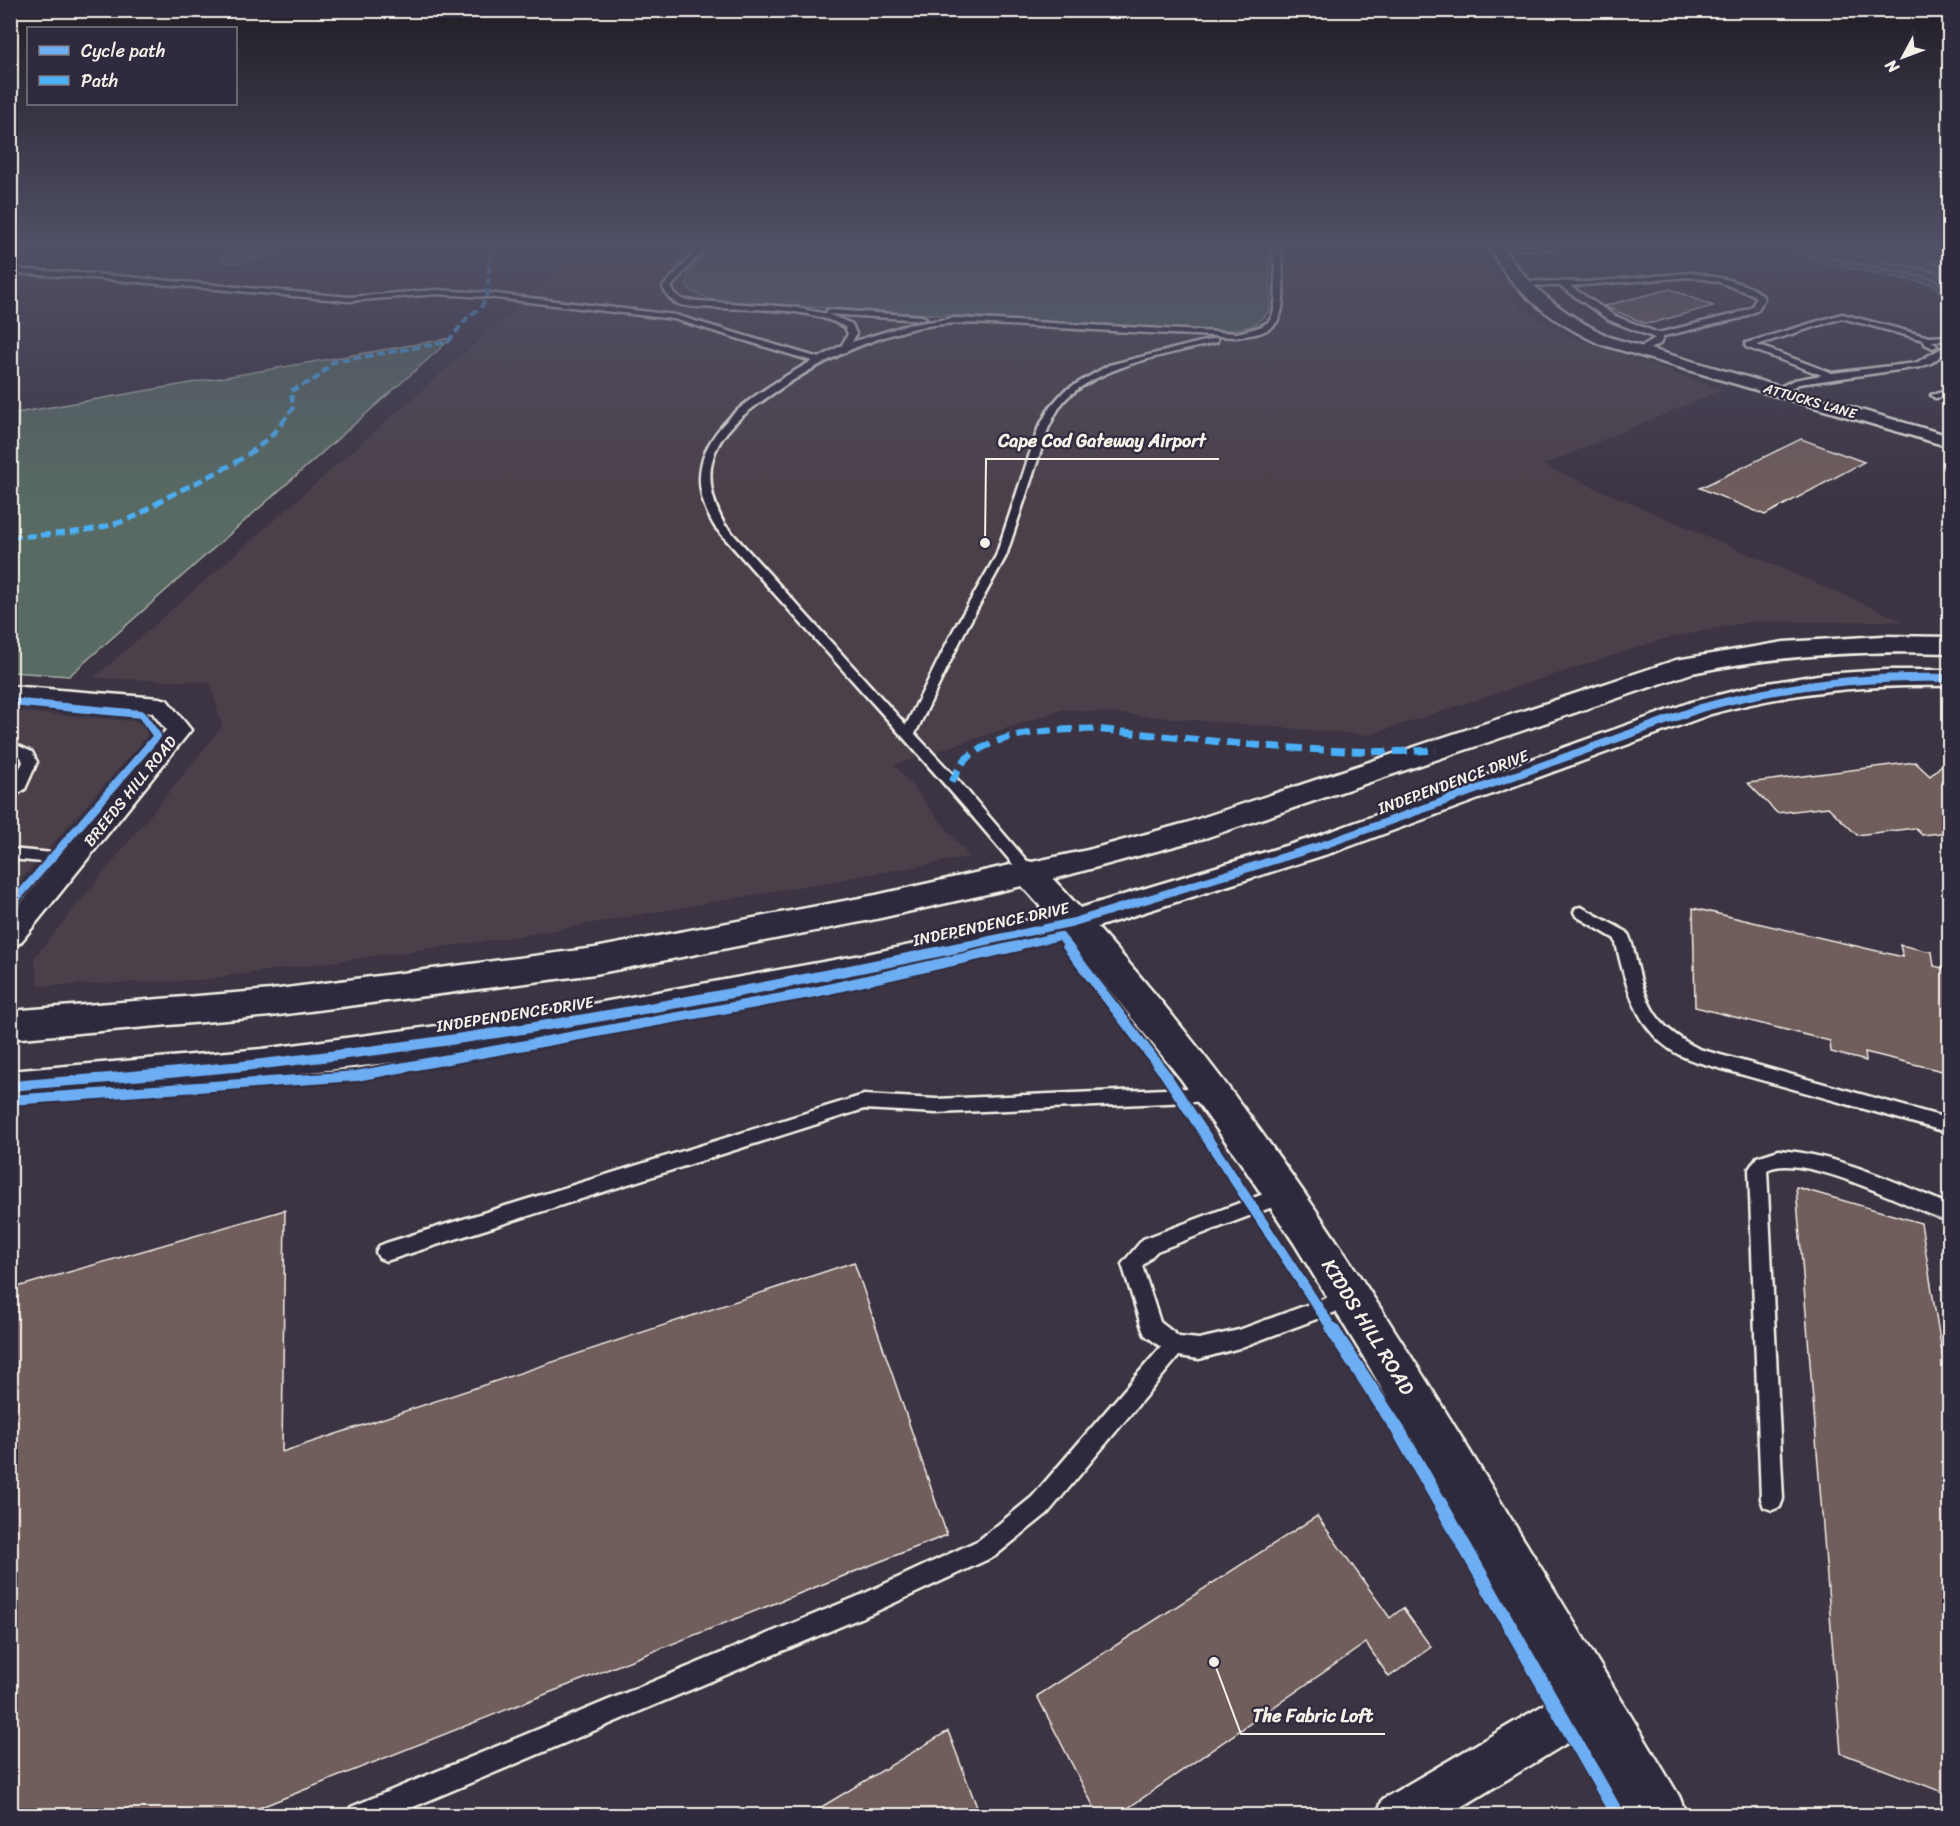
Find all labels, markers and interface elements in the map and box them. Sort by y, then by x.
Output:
legend [27,27,237,105]
north arrow [1873,27,1933,87]
text: Cycle path [81,35,165,67]
text: N [1877,52,1907,81]
text: Path [81,65,118,97]
street label: ATTUCKS LANE [1759,375,1861,427]
callout: Cape Cod Gateway Airport [986,423,1219,459]
text: Cape Cod Gateway Airport [997,425,1208,457]
street label: BREEDS HILL ROAD [76,728,185,853]
street label: INDEPENDENCE DRIVE [1372,741,1534,823]
street label: INDEPENDENCE DRIVE [909,893,1073,955]
street label: INDEPENDENCE DRIVE [433,987,597,1041]
street label: KIDDS HILL ROAD [1312,1252,1424,1402]
callout: The Fabric Loft [1241,1698,1385,1734]
text: The Fabric Loft [1253,1700,1374,1732]

